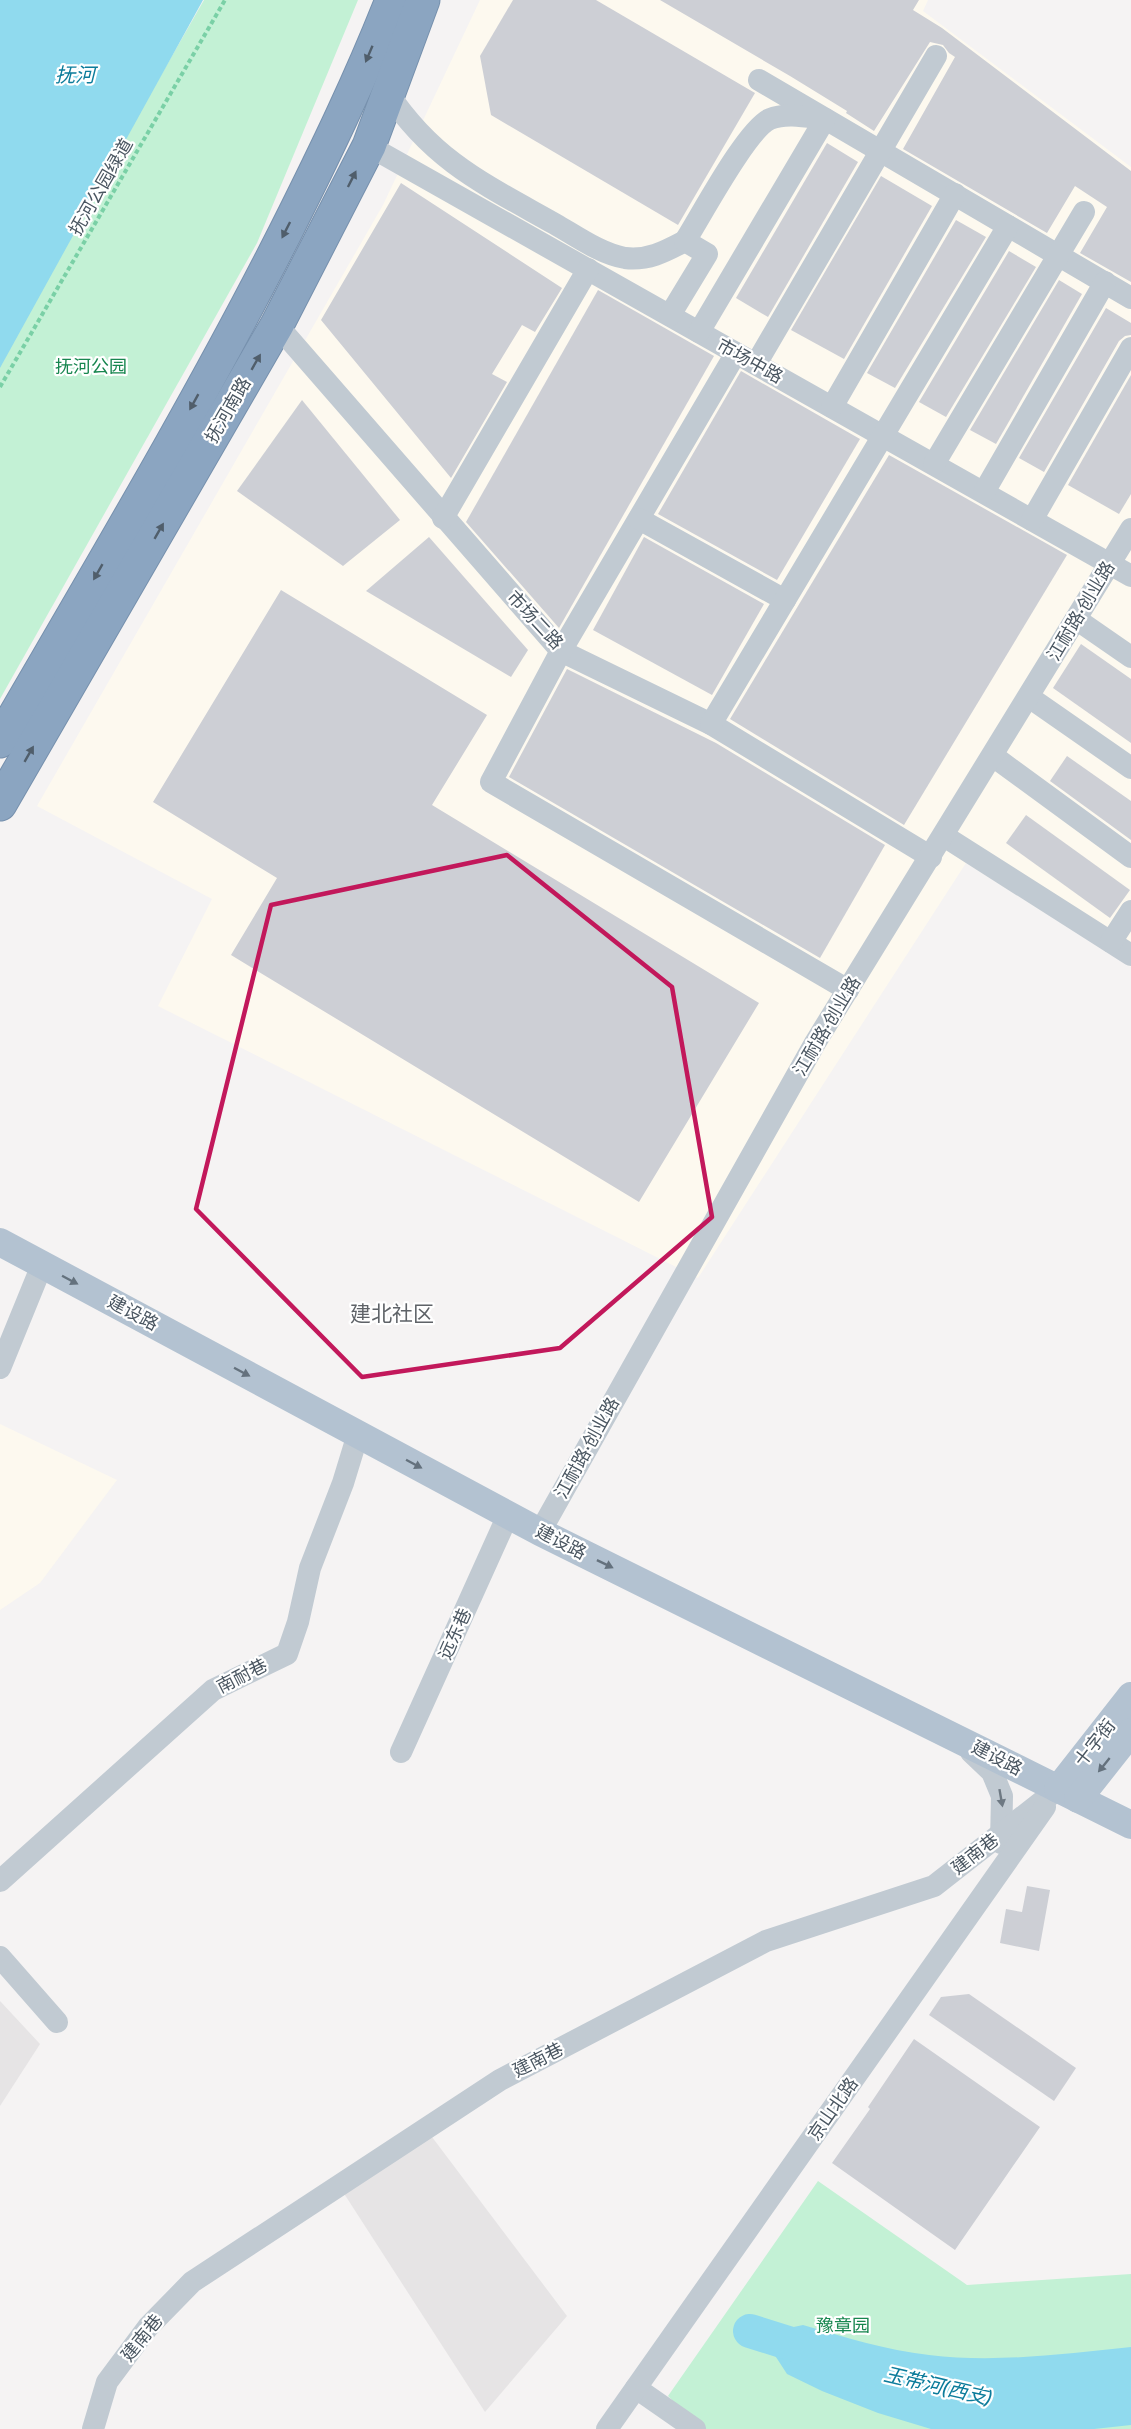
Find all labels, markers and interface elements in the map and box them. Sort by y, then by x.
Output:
one-way arrow [364,45,373,63]
water label: 抚河 [55,63,99,87]
street label: 抚河公园绿道 [64,135,138,239]
one-way arrow [347,171,356,188]
one-way arrow [281,222,290,239]
street label: 市场中路 [713,334,787,388]
one-way arrow [251,354,262,370]
park label: 抚河公园 [55,356,127,378]
street label: 抚河南路 [200,373,256,447]
one-way arrow [189,394,199,411]
one-way arrow [154,522,164,539]
street label: 江耐路·创业路 [1043,557,1119,665]
one-way arrow [93,564,103,581]
street label: 市场二路 [502,586,568,654]
one-way arrow [24,746,35,762]
street label: 江耐路·创业路 [789,972,865,1080]
one-way arrow [62,1275,79,1285]
street label: 建设路 [104,1291,162,1335]
district label: 建北社区 [350,1301,434,1326]
one-way arrow [234,1367,251,1377]
street label: 江耐路·创业路 [550,1394,624,1502]
one-way arrow [406,1459,423,1469]
street label: 建设路 [532,1520,590,1564]
one-way arrow [597,1560,614,1569]
street label: 远东巷 [434,1605,476,1663]
street label: 南耐巷 [213,1654,271,1698]
street label: 十字街 [1070,1715,1120,1771]
street label: 建设路 [968,1736,1026,1780]
one-way arrow [1098,1757,1111,1773]
one-way arrow [996,1789,1005,1808]
street label: 建南巷 [947,1829,1003,1879]
street label: 建南巷 [509,2038,567,2082]
street label: 京山北路 [803,2073,863,2145]
street label: 建南巷 [116,2310,168,2366]
park label: 豫章园 [816,2315,870,2337]
water label: 玉带河(西支) [882,2362,994,2410]

